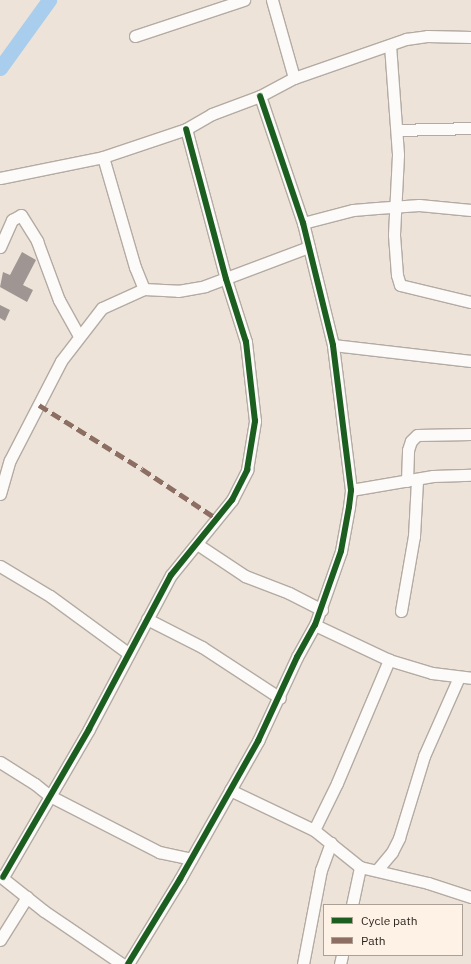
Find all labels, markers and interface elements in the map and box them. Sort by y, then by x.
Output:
legend [323,904,463,956]
text: Cycle path [361,913,418,928]
text: Path [361,933,386,948]

